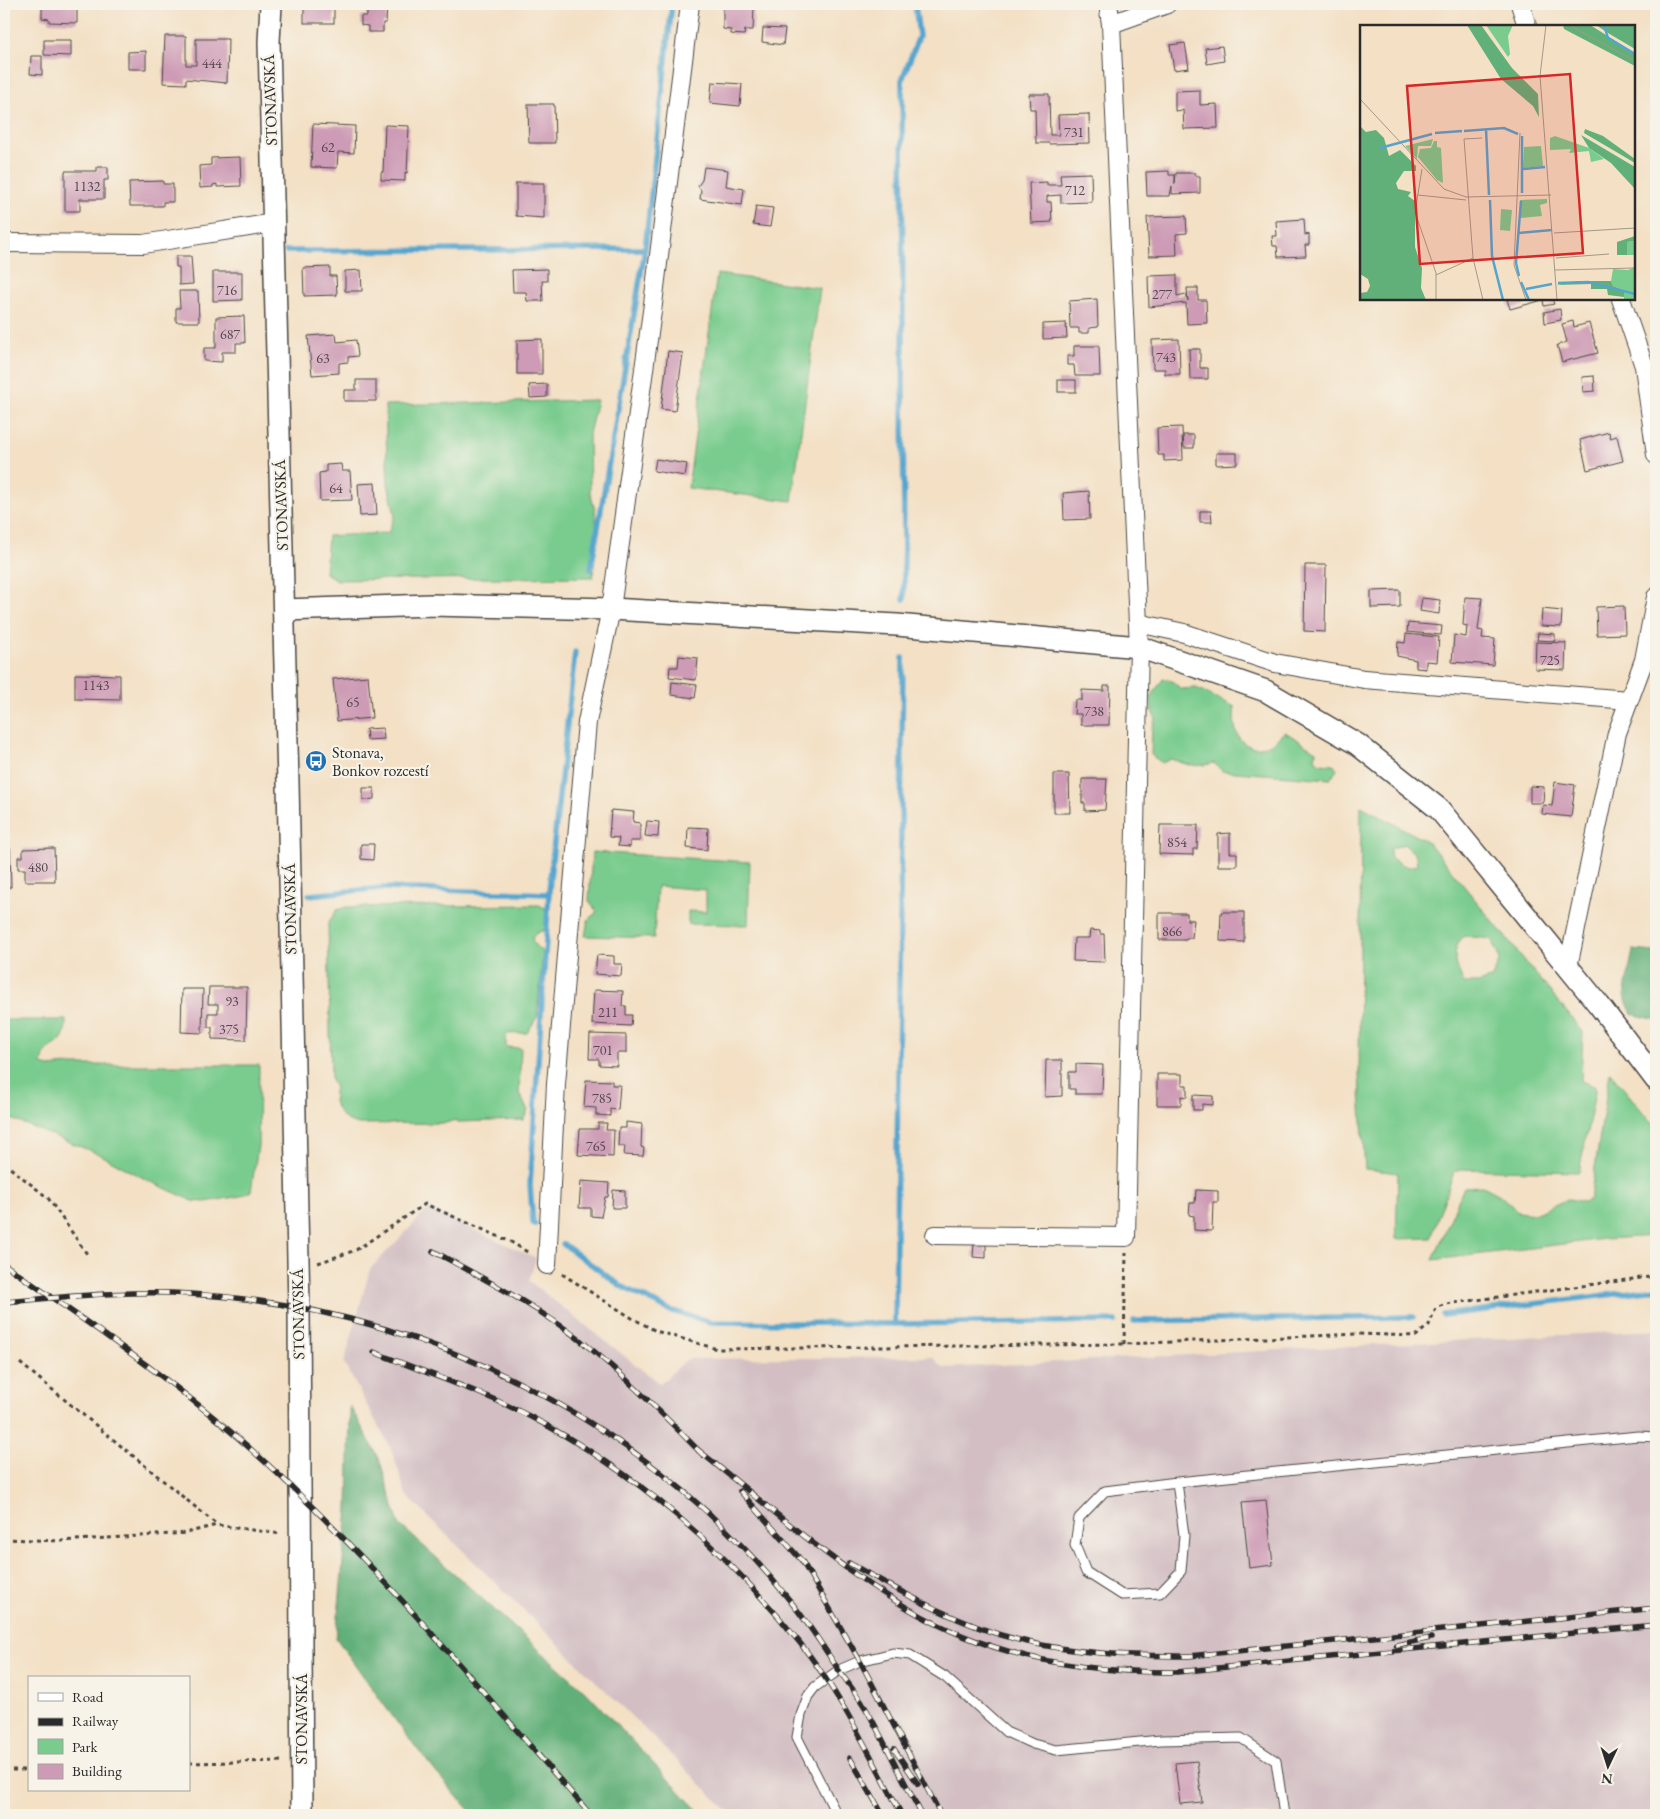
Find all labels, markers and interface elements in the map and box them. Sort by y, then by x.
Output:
inset map [1360,25,1635,300]
street label: STONAVSKÁ [258,53,282,146]
house number: 444 [202,54,222,72]
house number: 731 [1064,123,1084,141]
house number: 62 [321,138,335,156]
house number: 1132 [74,177,101,195]
house number: 712 [1065,181,1085,199]
house number: 716 [217,281,237,299]
house number: 277 [1152,285,1172,303]
house number: 687 [220,325,240,343]
house number: 743 [1156,348,1176,366]
house number: 63 [316,349,330,367]
street label: STONAVSKÁ [269,458,293,551]
house number: 64 [329,479,343,497]
house number: 725 [1540,651,1560,669]
house number: 1143 [83,676,110,694]
house number: 65 [346,693,360,711]
house number: 738 [1084,702,1104,720]
place label: Stonava, Bonkov rozcestí [332,742,429,781]
bus stop icon: Stonava, Bonkov rozcestí [304,749,328,773]
house number: 854 [1167,833,1187,851]
house number: 480 [28,858,48,876]
street label: STONAVSKÁ [279,862,301,955]
house number: 866 [1162,922,1182,940]
house number: 93 [225,992,239,1010]
house number: 211 [598,1003,618,1021]
house number: 375 [219,1020,239,1038]
house number: 701 [593,1041,613,1059]
house number: 785 [592,1089,612,1107]
house number: 765 [586,1137,606,1155]
street label: STONAVSKÁ [287,1267,309,1360]
street label: STONAVSKÁ [291,1672,312,1765]
legend [28,1676,190,1792]
text: Road [72,1687,104,1706]
text: Railway [72,1711,119,1730]
text: Park [72,1737,99,1756]
north arrow [1582,1742,1632,1792]
text: Building [72,1761,122,1780]
text: N [1600,1770,1613,1788]

